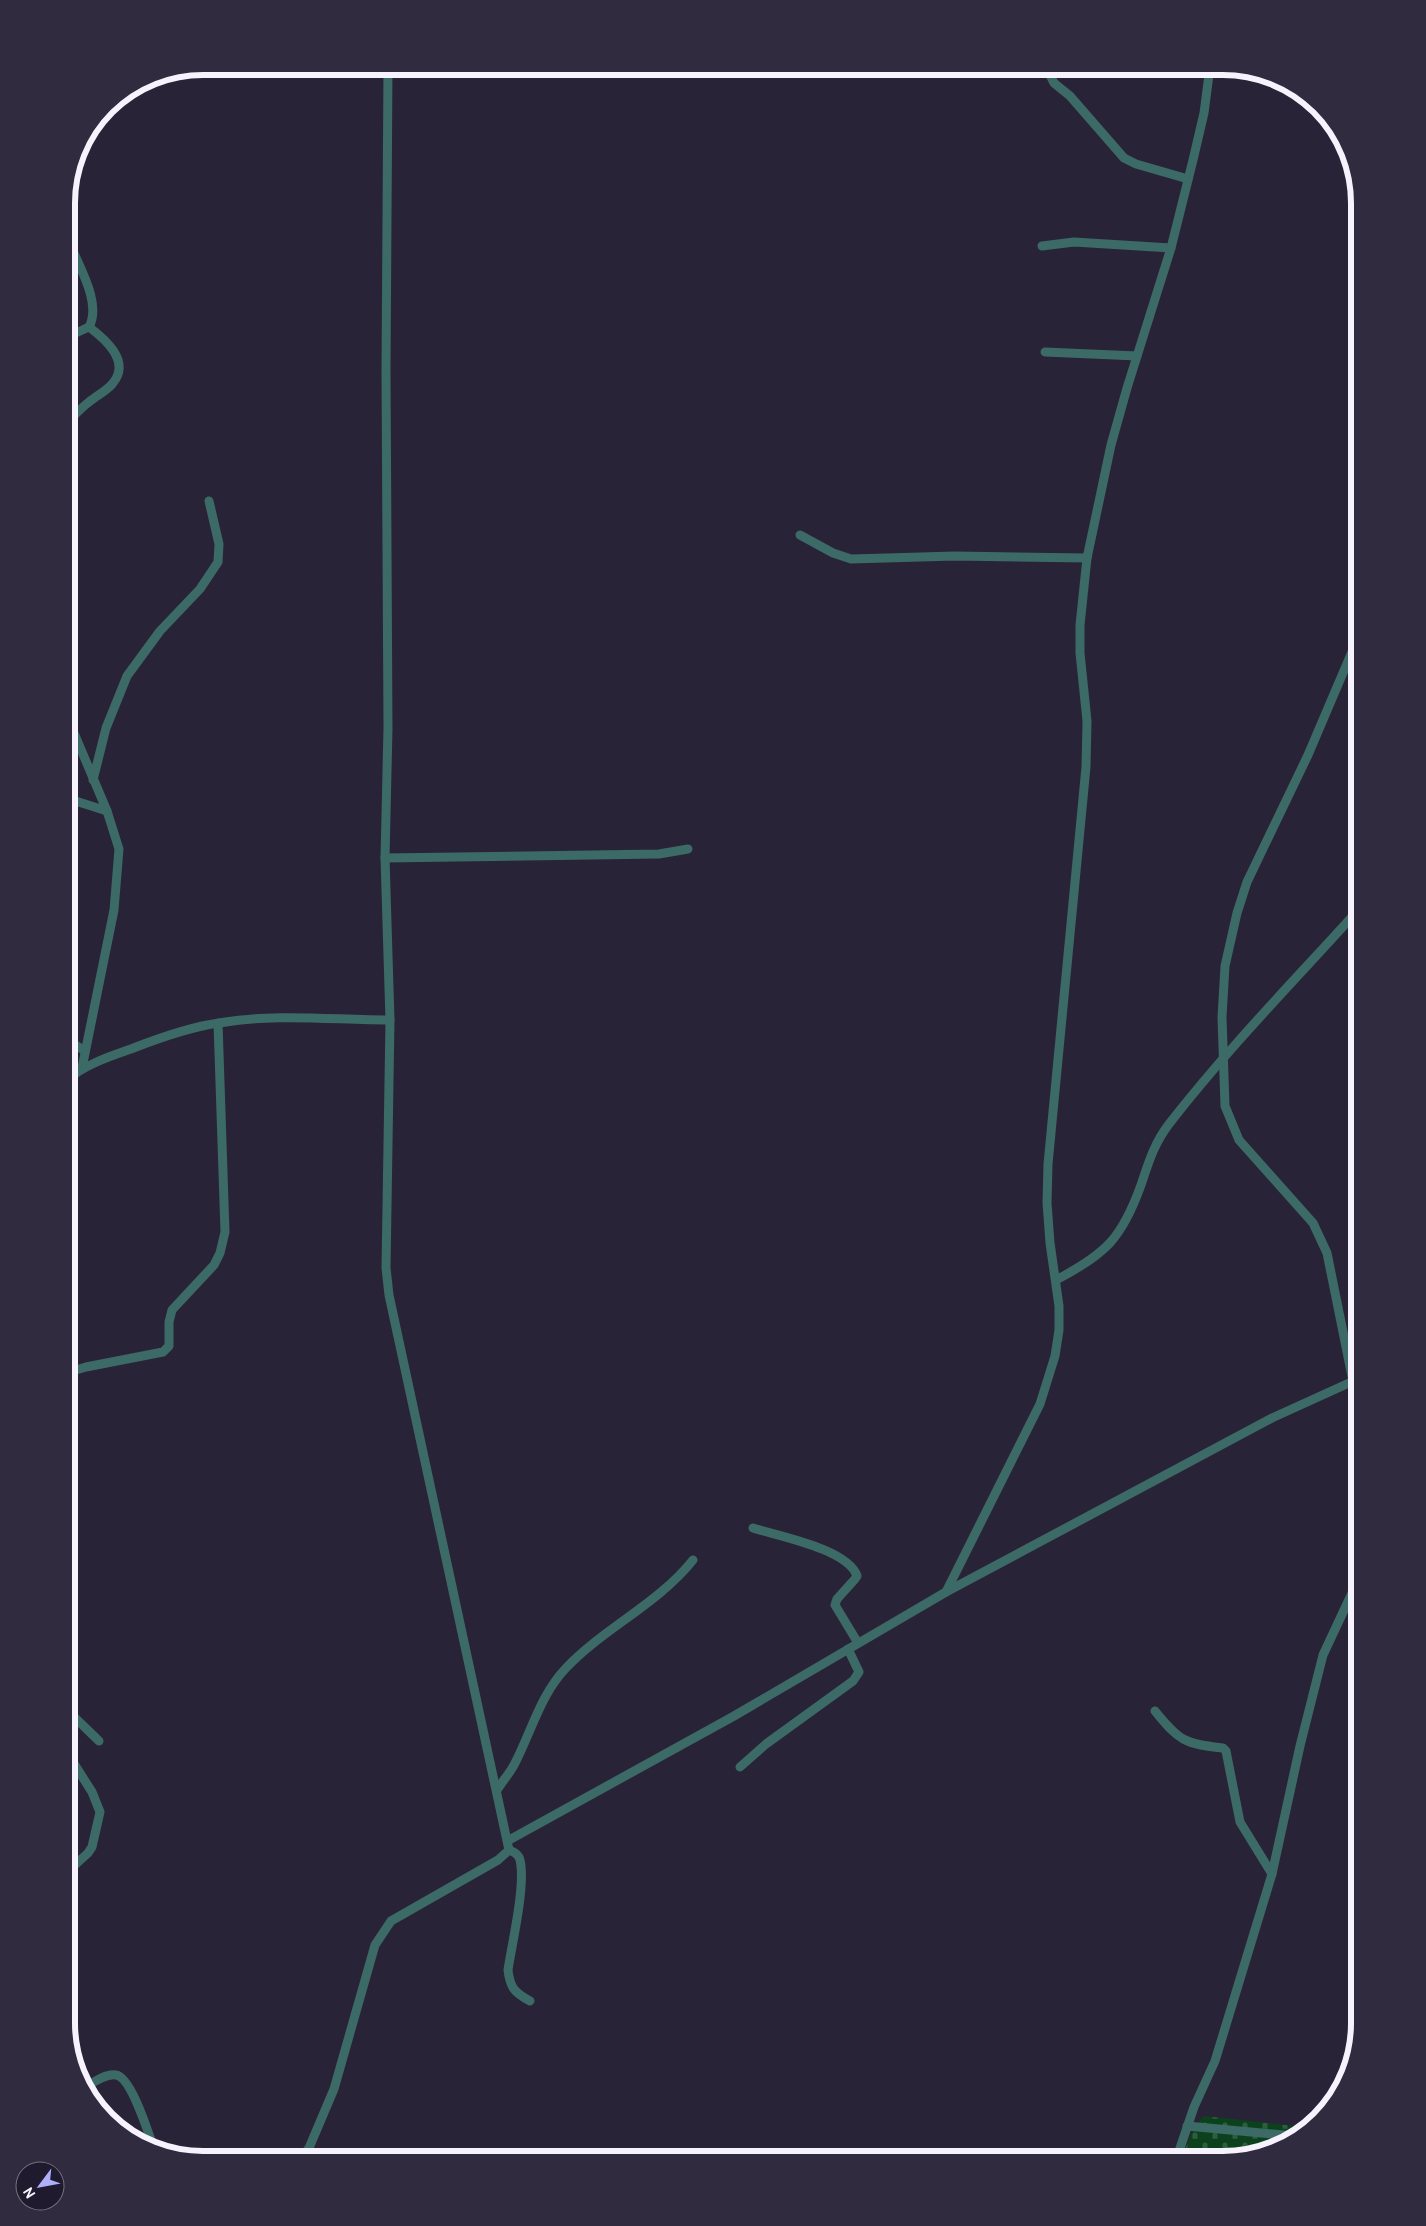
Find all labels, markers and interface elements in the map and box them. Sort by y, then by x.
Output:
north arrow [15,2161,65,2211]
text: N [20,2183,40,2201]

